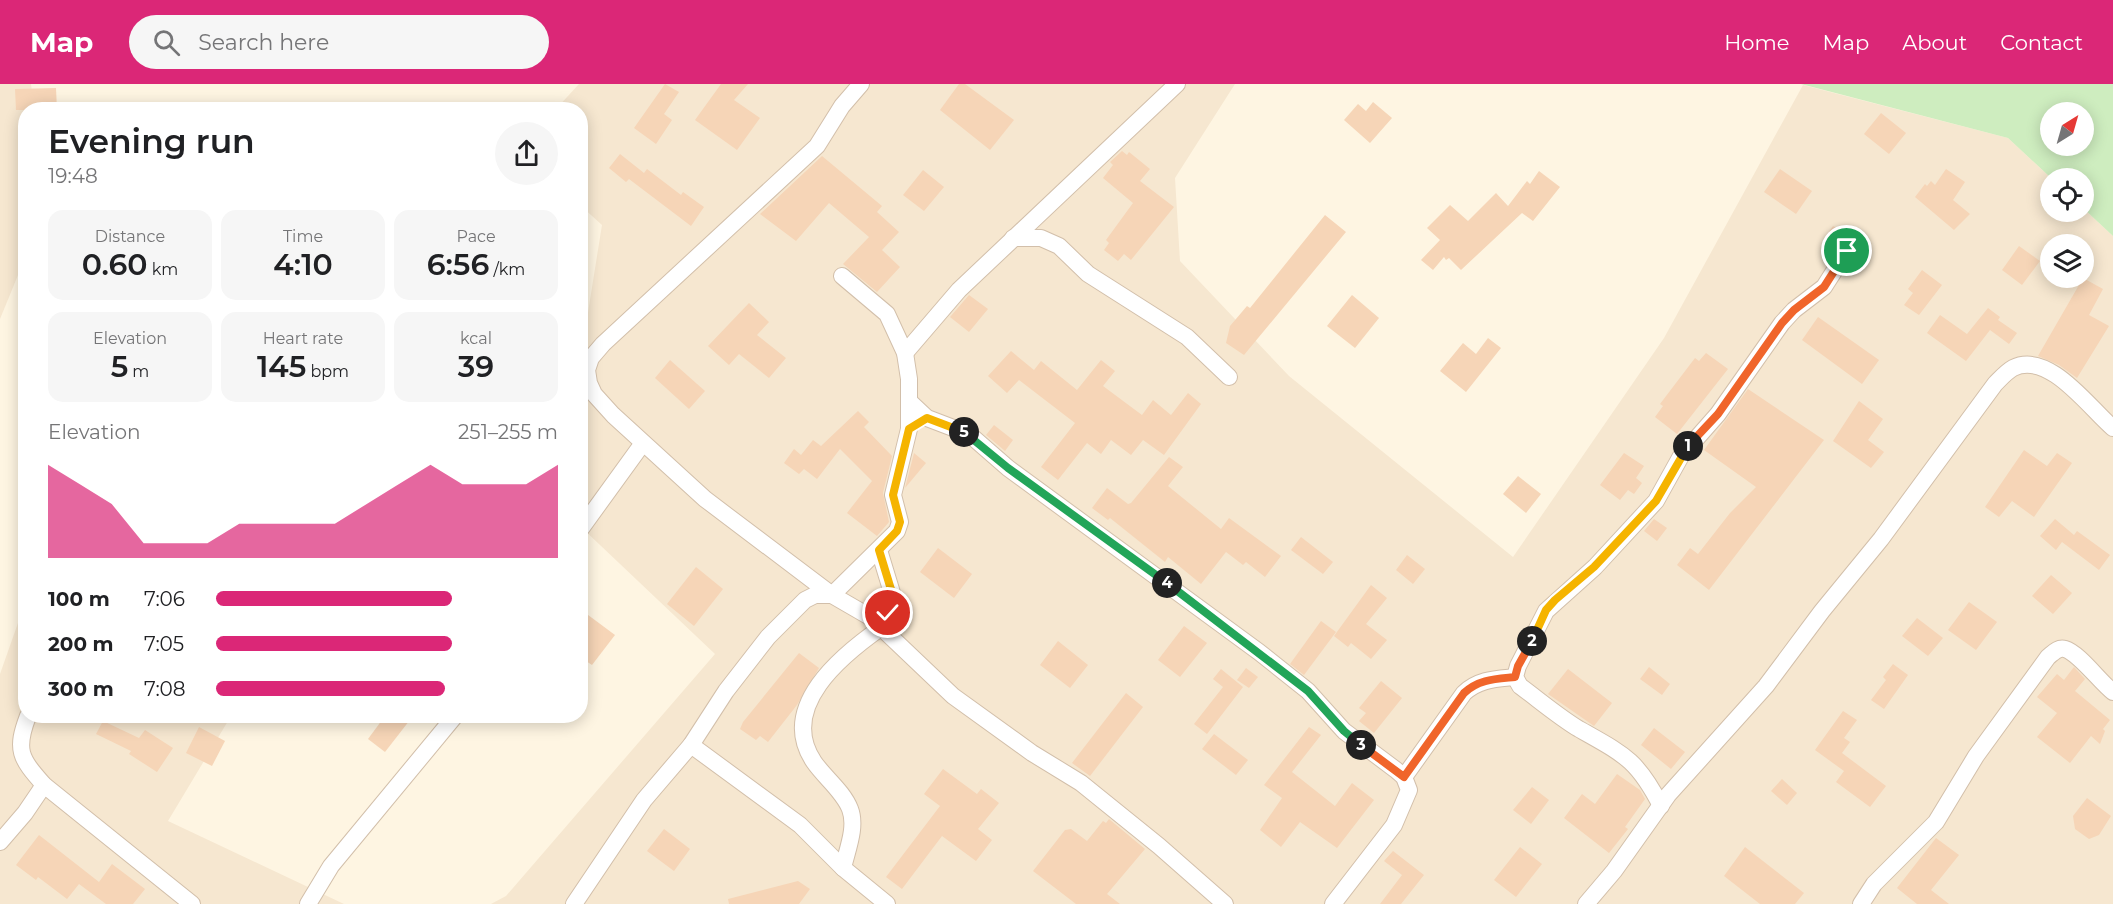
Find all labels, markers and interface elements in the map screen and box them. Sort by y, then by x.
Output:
search box [129,15,549,69]
text: Map [30,25,93,59]
icon: search [150,26,183,59]
text: Search here [198,29,329,56]
text: Home [1724,30,1789,55]
text: Map [1822,30,1869,55]
text: About [1902,30,1967,55]
text: Contact [2000,30,2083,55]
north arrow [2040,102,2094,156]
map controls [2040,102,2094,288]
text: Evening run [48,121,255,161]
button: share [495,122,558,185]
text: 19:48 [48,164,98,188]
button: locate [2040,168,2094,222]
pin [1821,225,1872,276]
text: Distance [95,227,165,246]
text: Time [283,227,323,246]
text: Pace [456,227,496,246]
icon: arrive [1830,234,1863,267]
button: layers [2040,234,2094,288]
text: 0.60 [82,246,148,283]
text: 4:10 [273,246,333,283]
text: 6:56 [427,246,489,283]
text: km [148,260,178,279]
text: /km [489,260,525,279]
text: Elevation [93,329,167,348]
text: Heart rate [263,329,343,348]
text: kcal [460,329,492,348]
text: 5 [111,348,128,385]
text: 145 [257,348,306,385]
text: 39 [458,348,494,385]
text: m [128,362,149,381]
text: bpm [306,362,349,381]
pin: 5 [949,417,979,447]
text: Elevation [48,420,140,444]
text: 251–255 m [458,420,558,444]
text: 5 [959,422,969,441]
pin: 1 [1673,431,1703,461]
text: 1 [1685,436,1691,455]
pin: 4 [1152,568,1182,598]
text: 4 [1161,573,1173,592]
text: 100 m [48,587,110,611]
text: 7:06 [144,587,185,611]
pin [862,587,913,638]
icon: check [871,596,904,629]
pin: 2 [1517,626,1547,656]
text: 2 [1527,631,1537,650]
text: 200 m [48,632,114,656]
text: 7:05 [144,632,184,656]
text: 300 m [48,677,114,701]
text: 7:08 [144,677,186,701]
pin: 3 [1346,730,1376,760]
text: 3 [1356,735,1366,754]

